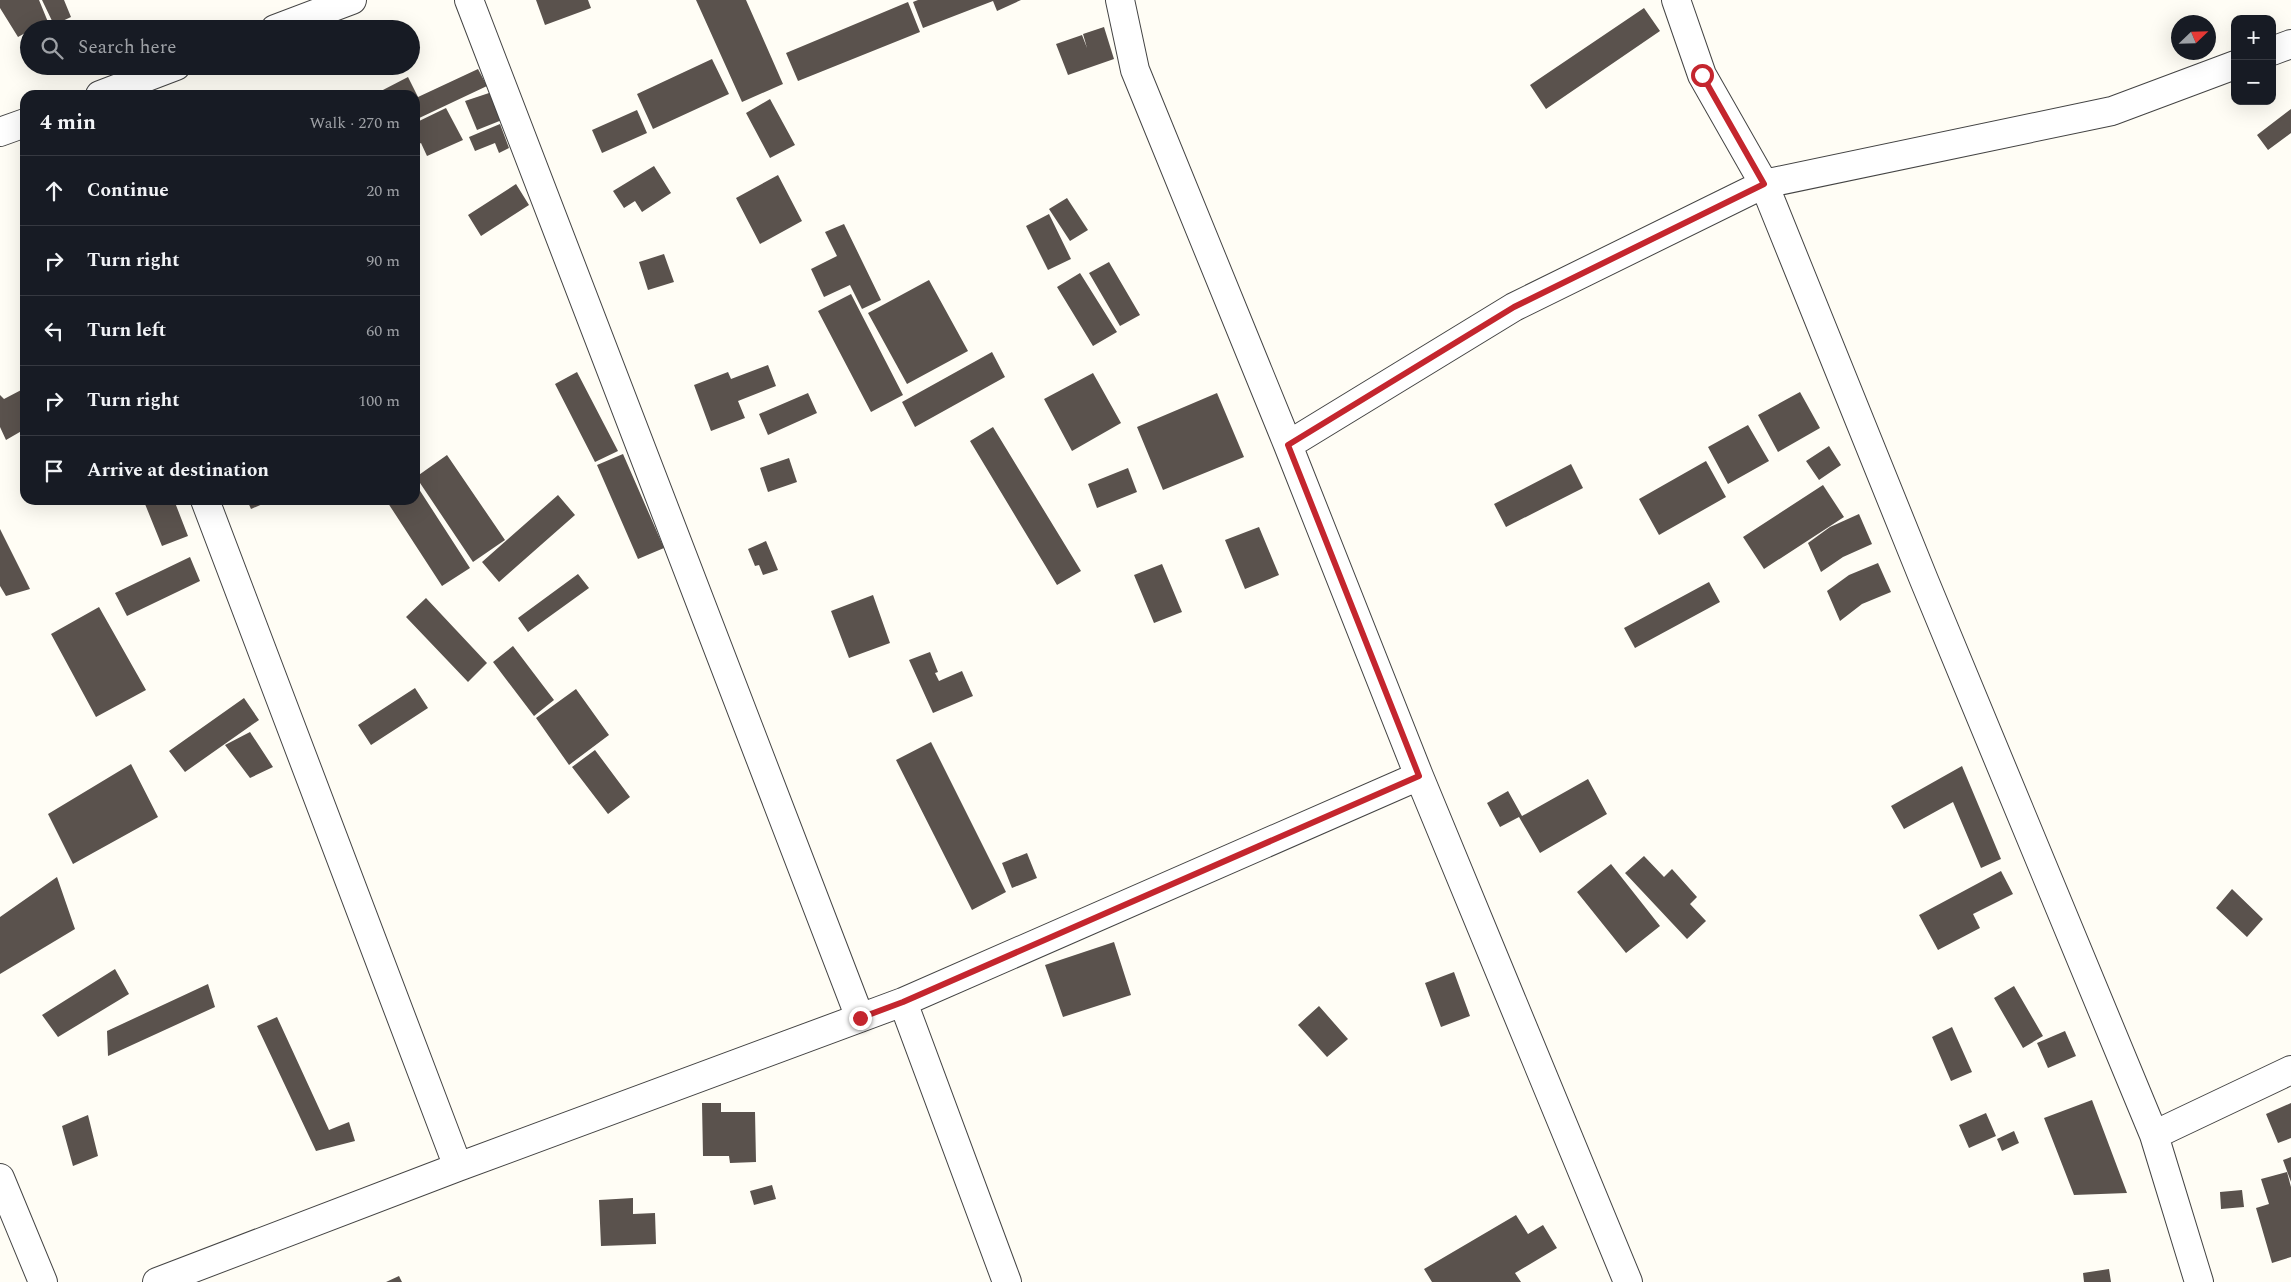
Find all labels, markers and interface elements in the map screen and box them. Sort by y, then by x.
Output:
north arrow [2171,15,2216,60]
map controls [2231,15,2276,105]
button: + [2231,15,2276,60]
search box [20,20,420,75]
text: Search here [78,33,177,62]
icon: search [38,34,66,62]
button: − [2231,60,2276,105]
route start [1691,64,1714,87]
text: 4 min [40,107,96,139]
text: Walk · 270 m [309,111,400,135]
text: Continue [87,176,169,205]
icon: ahead [40,177,68,205]
text: 20 m [366,179,400,203]
text: Turn right [87,246,180,275]
icon: right [40,247,68,275]
text: 90 m [366,249,400,273]
text: Turn left [87,316,166,345]
icon: left [40,317,68,345]
text: 60 m [366,319,400,343]
text: Turn right [87,386,180,415]
icon: right [40,387,68,415]
text: 100 m [358,389,400,413]
text: Arrive at destination [87,456,269,485]
icon: arrive [40,457,68,485]
route end [849,1007,872,1030]

